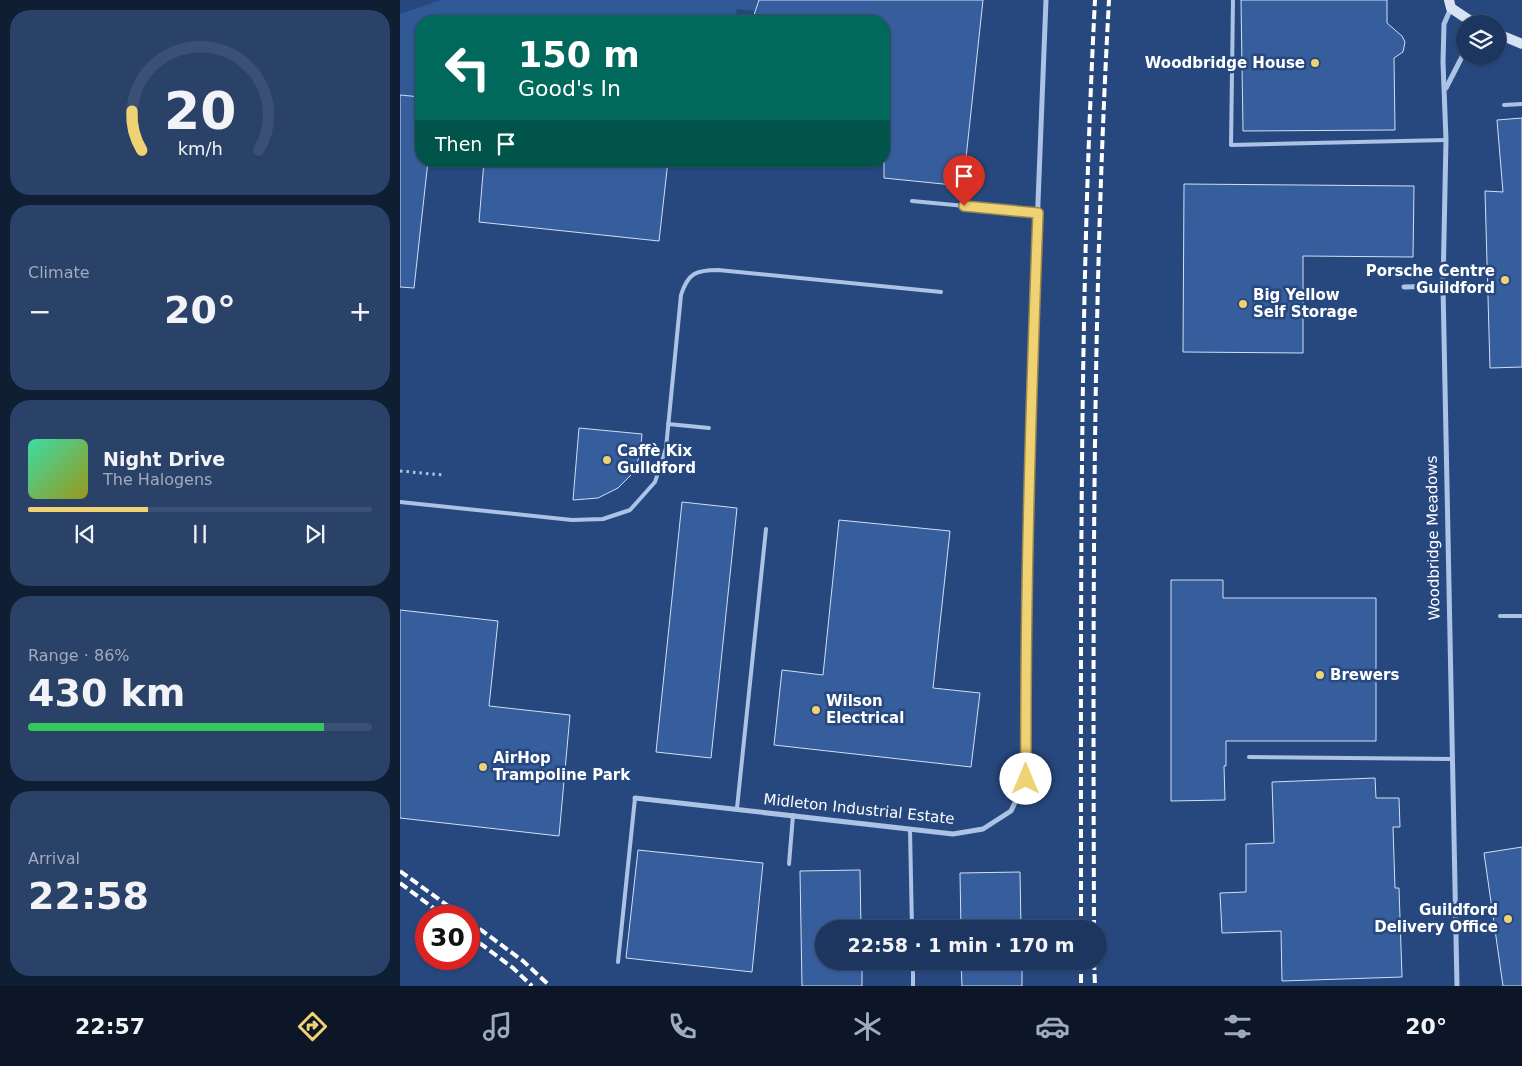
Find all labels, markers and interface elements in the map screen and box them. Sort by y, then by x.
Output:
map controls [1456,15,1506,65]
button: layers [1456,15,1506,65]
icon: left [435,35,500,100]
text: 150 m [518,35,640,75]
place label: Woodbridge House [1145,54,1305,72]
marker: Woodbridge House [1309,57,1321,69]
text: Good's In [518,76,621,101]
text: 20 [164,81,236,141]
icon: arrive [492,130,520,158]
text: Then [435,133,482,155]
text: km/h [177,138,223,159]
pin [943,155,985,206]
icon: arrive [950,162,978,190]
place label: Porsche Centre Guildford [1366,262,1495,297]
text: Climate [28,263,90,282]
marker: Porsche Centre Guildford [1499,274,1511,286]
place label: Big Yellow Self Storage [1253,286,1358,321]
text: 20° [164,288,236,332]
text: − [28,295,51,328]
text: + [349,295,372,328]
marker: Big Yellow Self Storage [1237,298,1249,310]
place label: Caffè Kix Gulldford [617,442,696,477]
text: Night Drive [103,448,225,470]
marker: Caffè Kix Gulldford [601,454,613,466]
street label: Woodbridge Meadows [1423,455,1443,621]
text: The Halogens [103,470,212,489]
icon: previous [71,520,99,548]
icon: pause [186,520,214,548]
icon: next [301,520,329,548]
text: Range · 86% [28,646,130,665]
place label: Brewers [1330,666,1399,684]
marker: Brewers [1314,669,1326,681]
text: 430 km [28,671,185,715]
place label: Wilson Electrical [826,692,904,727]
marker: Wilson Electrical [810,704,822,716]
place label: AirHop Trampoline Park [493,749,631,784]
position arrow [999,752,1051,804]
marker: AirHop Trampoline Park [477,761,489,773]
street label: Midleton Industrial Estate [763,790,955,828]
text: Arrival [28,849,80,868]
text: 22:58 [28,874,149,918]
place label: Guildford Delivery Office [1374,901,1498,936]
speed limit sign: 30 [415,905,480,970]
marker: Guildford Delivery Office [1502,913,1514,925]
text: 22:58 · 1 min · 170 m [847,934,1075,956]
icon: directions [295,1009,330,1044]
icon: music [480,1009,515,1044]
icon: phone [665,1009,700,1044]
icon: climate [850,1009,885,1044]
icon: car [1035,1009,1070,1044]
icon: filters [1220,1009,1255,1044]
text: 22:57 [75,1014,145,1039]
text: 20° [1405,1014,1447,1039]

